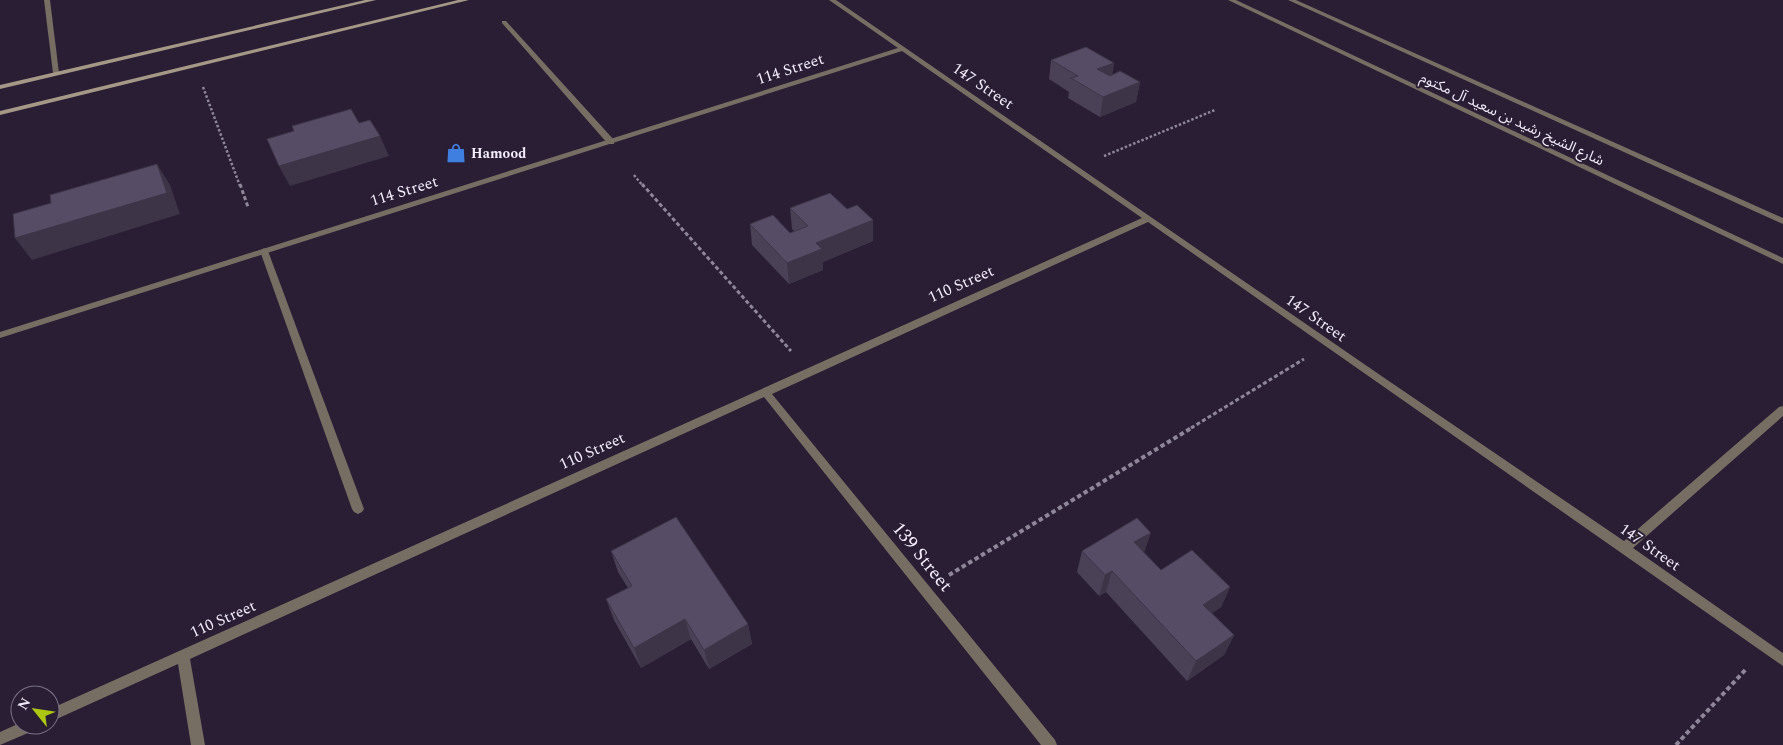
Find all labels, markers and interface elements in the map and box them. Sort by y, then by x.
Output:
street label: 114 Street [753,47,827,91]
street label: 147 Street [947,56,1019,116]
street label: شارع الشيخ رشيد بن سعيد آل مكتوم [1417,67,1607,171]
shop icon: Hamood [445,142,467,164]
place label: Hamood [471,143,526,164]
street label: 114 Street [367,169,441,213]
street label: 110 Street [924,259,998,309]
street label: 147 Street [1280,288,1352,348]
street label: 110 Street [555,426,629,476]
street label: 139 Street [885,516,960,599]
street label: 147 Street [1614,517,1686,577]
street label: 110 Street [186,594,260,644]
north arrow [10,685,60,735]
text: N [12,694,36,714]

